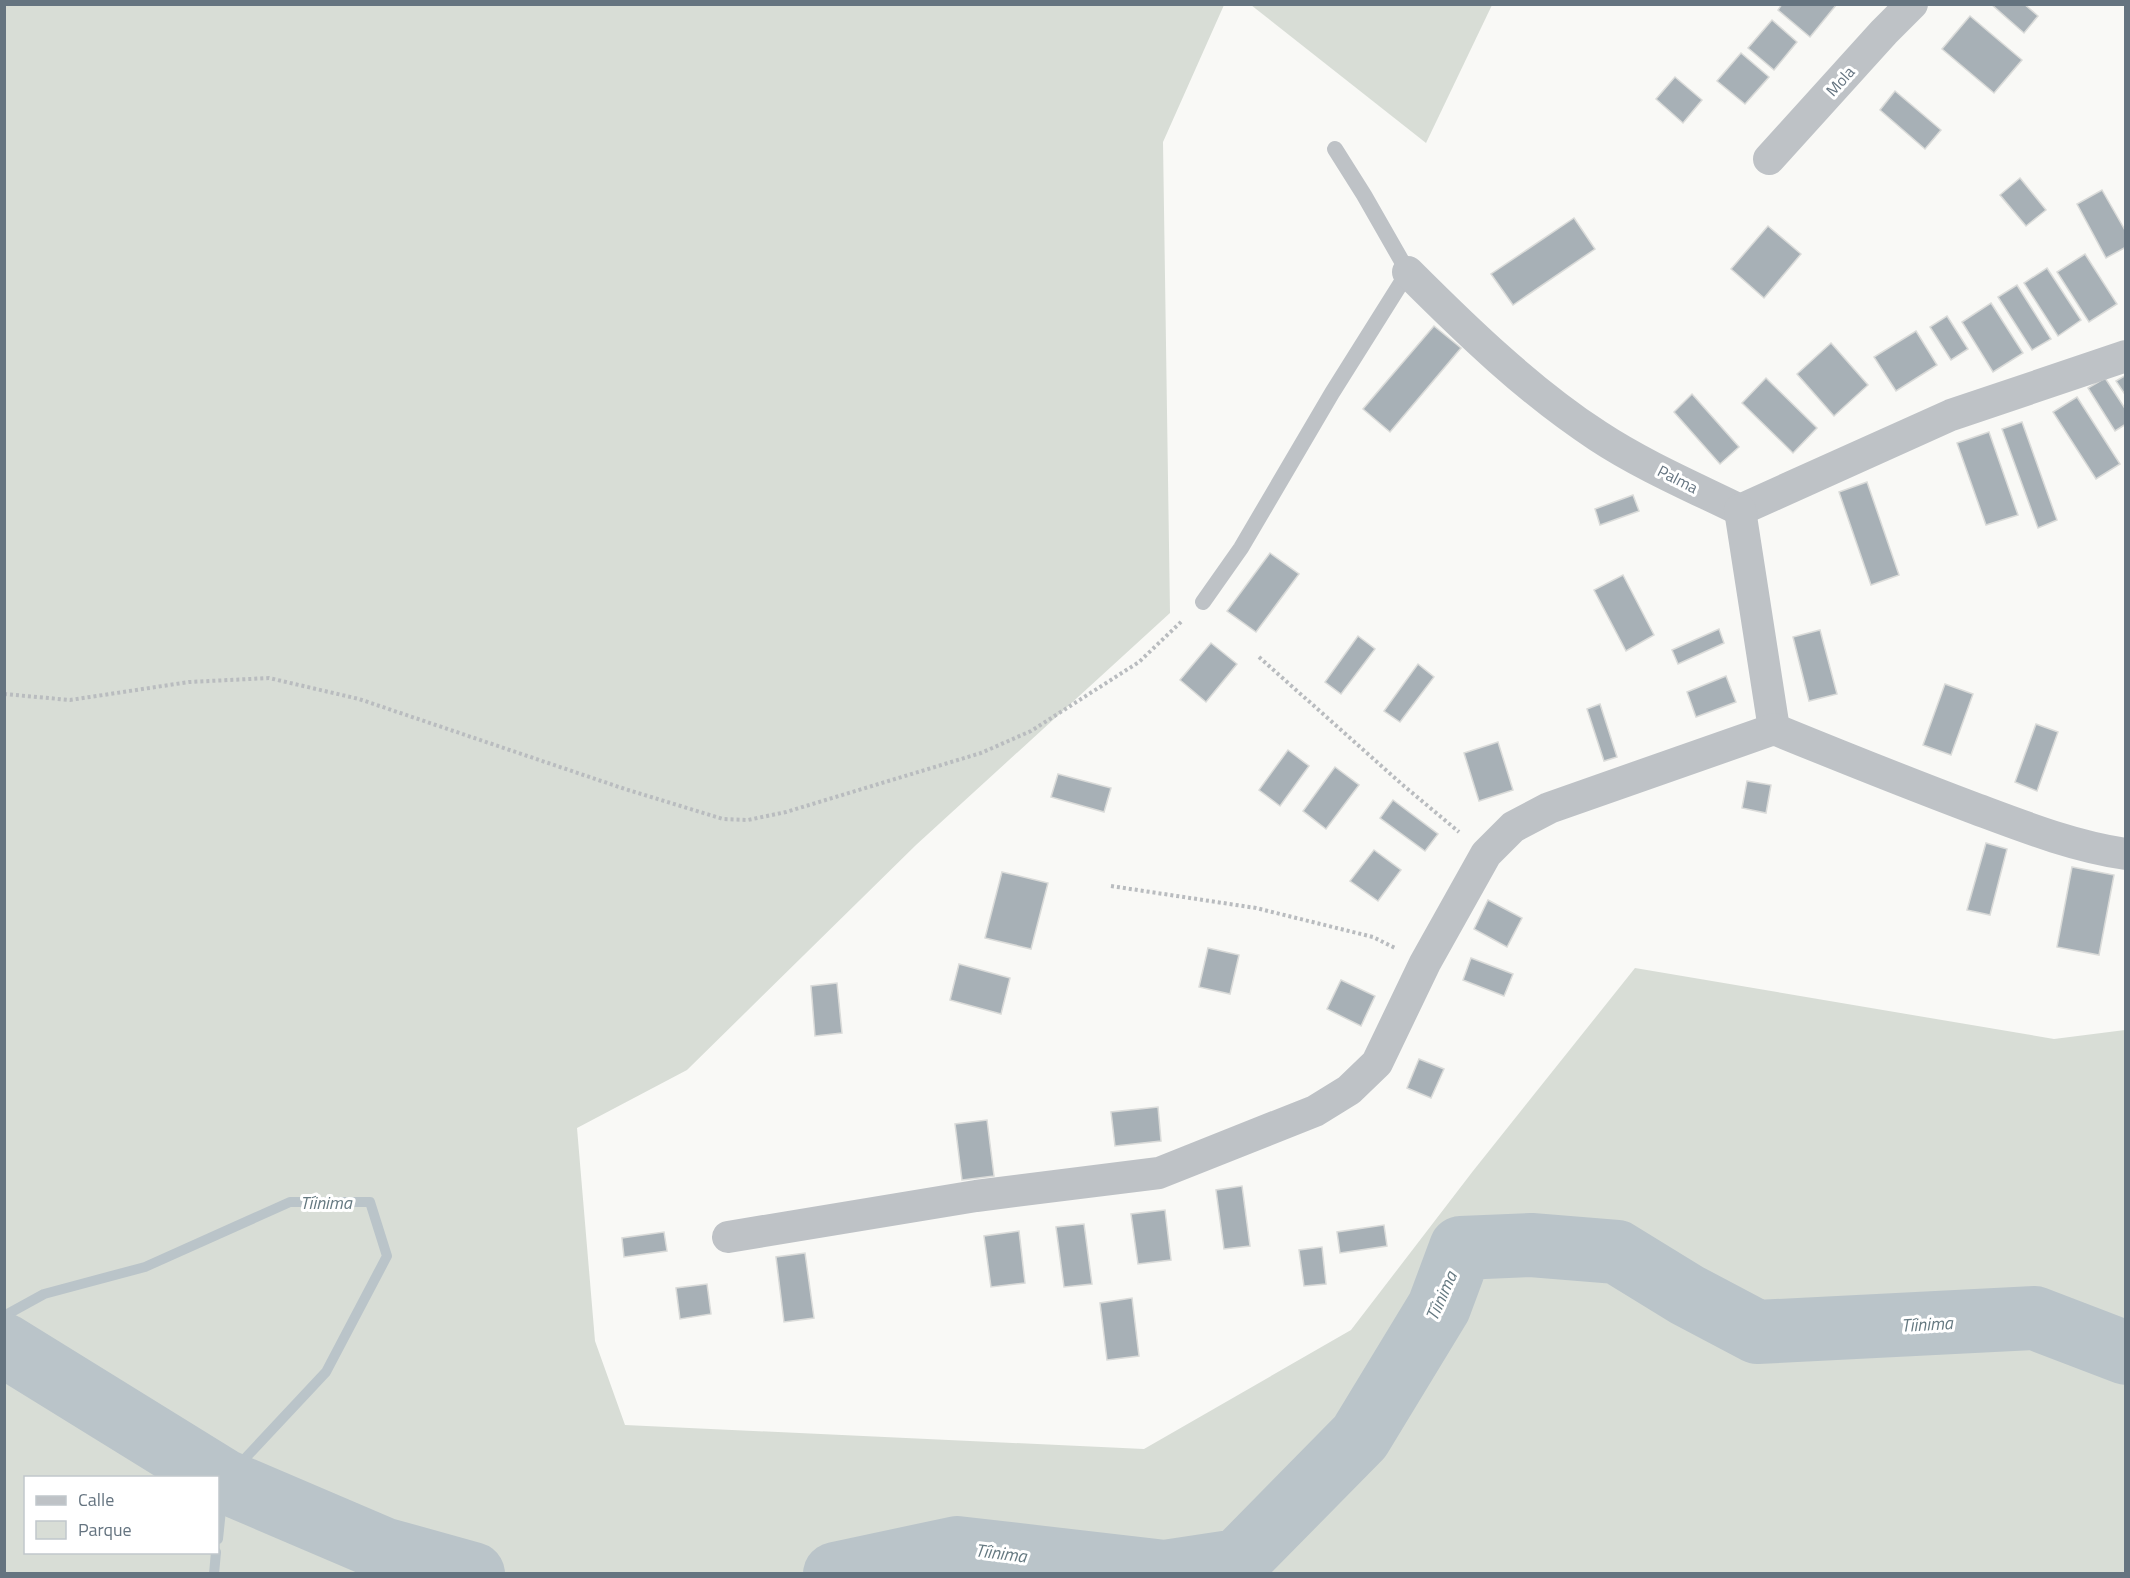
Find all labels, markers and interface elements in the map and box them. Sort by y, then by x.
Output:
street label: Mola [1820,61,1860,101]
street label: Palma [1654,459,1702,499]
water label: Tíinima [300,1189,353,1216]
water label: Tíinima [1418,1266,1464,1325]
water label: Tíinima [1901,1309,1954,1339]
legend [24,1476,219,1554]
text: Calle [78,1486,114,1513]
text: Parque [78,1516,132,1543]
water label: Tíinima [974,1536,1029,1570]

